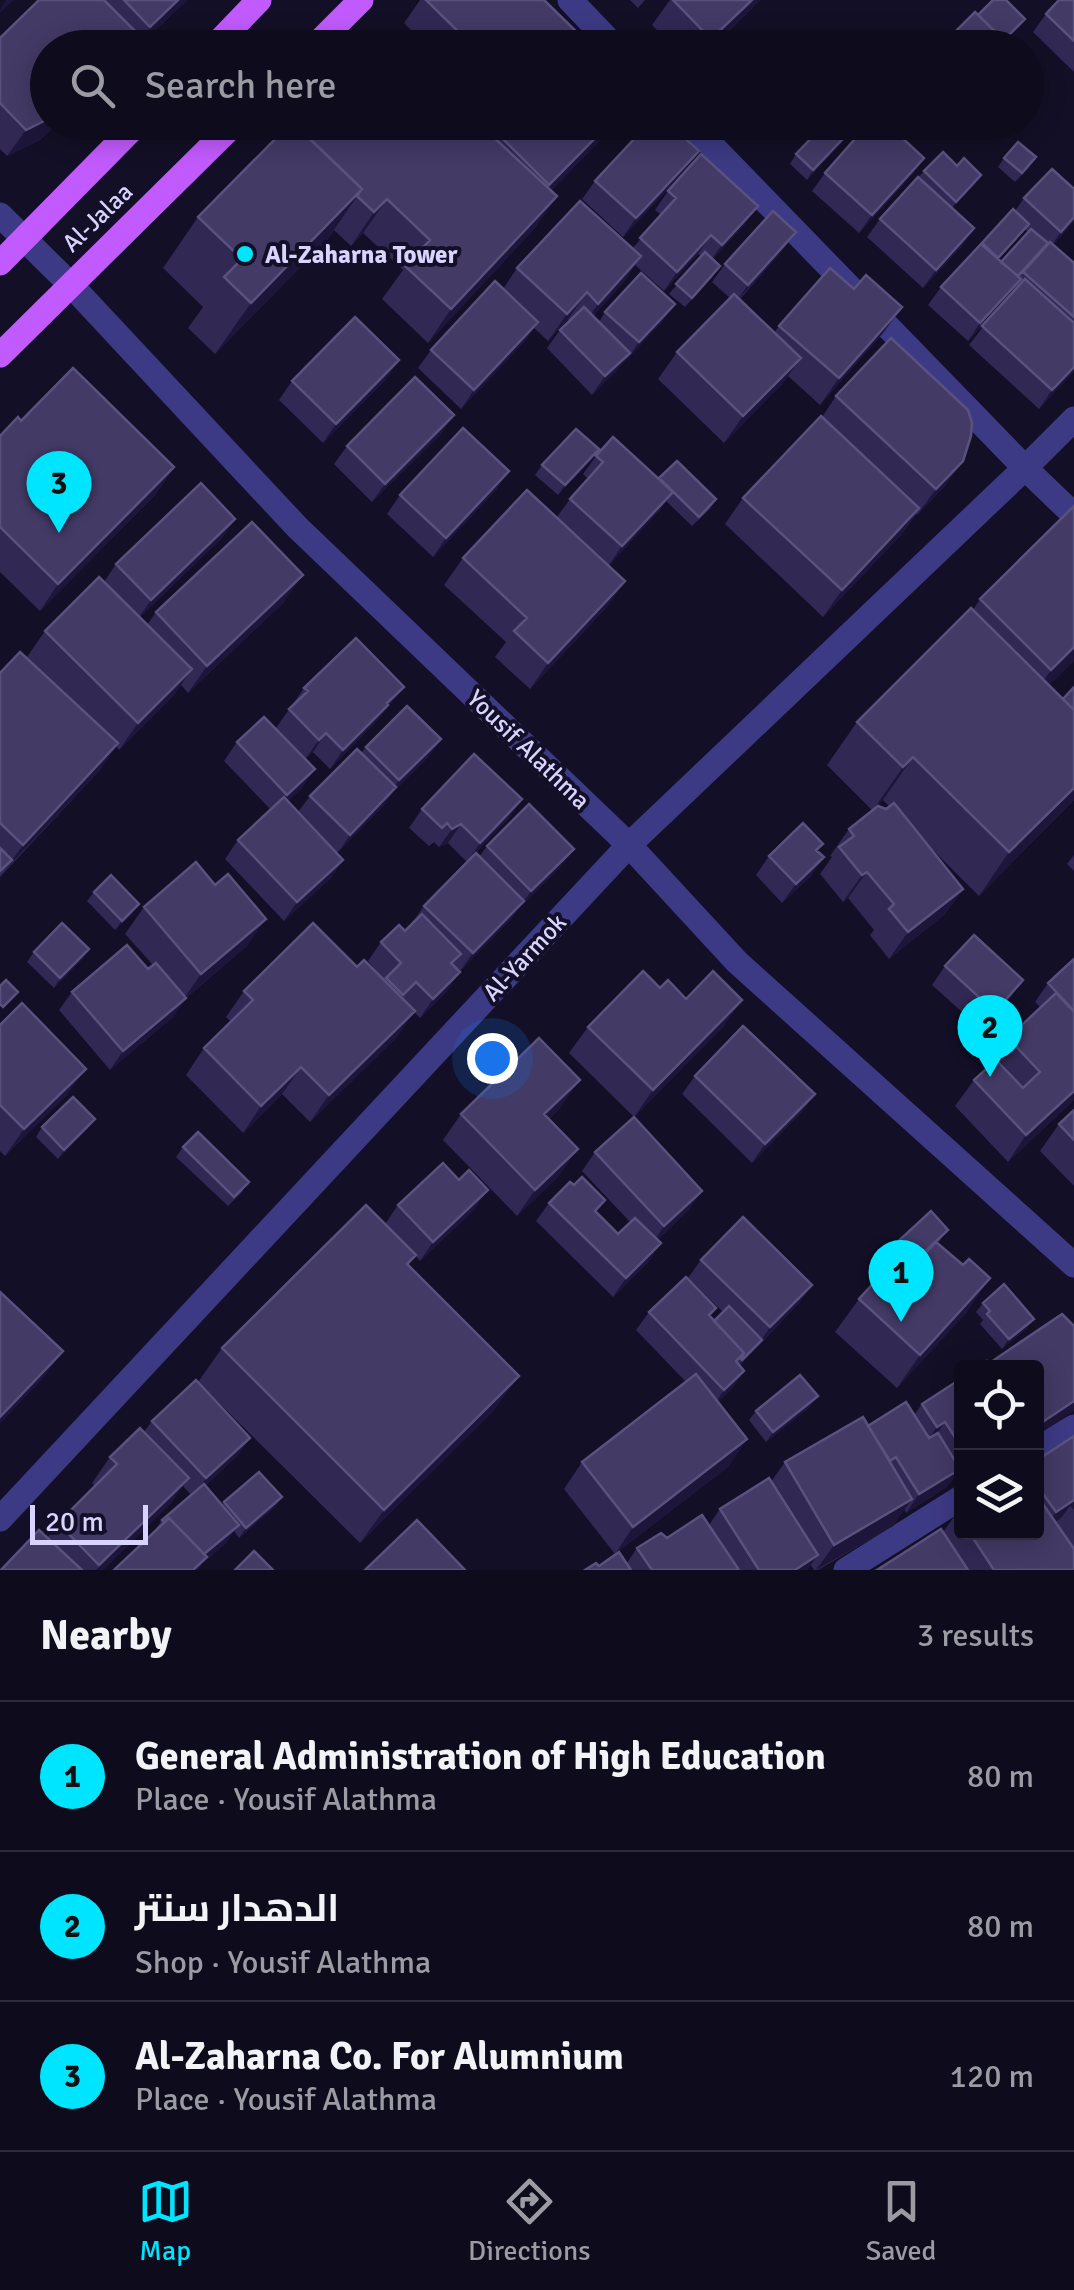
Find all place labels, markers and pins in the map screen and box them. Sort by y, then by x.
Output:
place label: Al-Zaharna Tower [265,239,458,270]
marker: Al-Zaharna Tower [234,243,256,265]
pin: 3 [27,450,92,533]
pin: 2 [958,994,1022,1077]
pin: 1 [868,1240,934,1322]

